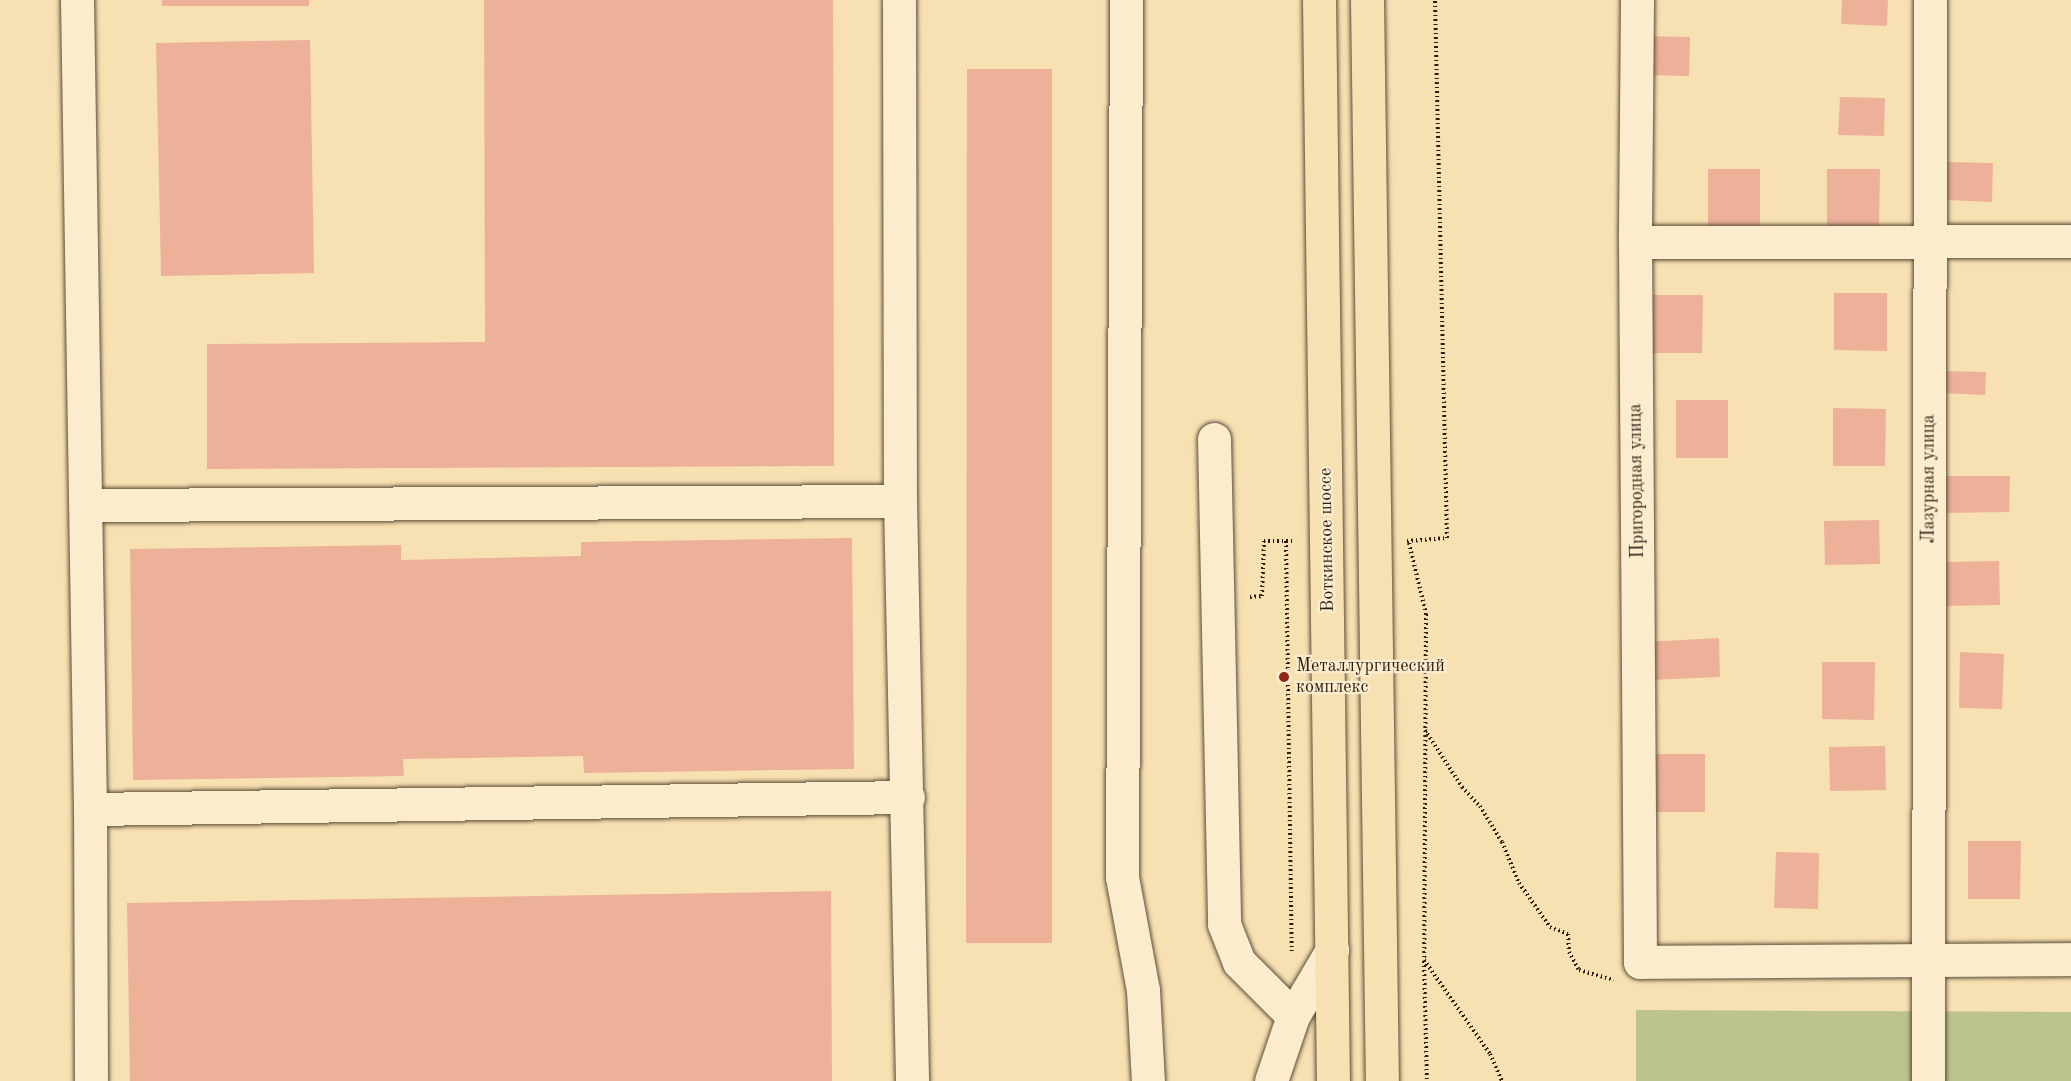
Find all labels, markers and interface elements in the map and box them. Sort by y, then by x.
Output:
street label: Пригородная улица [1625,403,1649,559]
street label: Лазурная улица [1918,415,1940,543]
street label: Воткинское шоссе [1315,468,1339,612]
place label: Металлургический комплекс [1296,656,1445,698]
marker: Металлургический комплекс [1277,670,1291,684]

